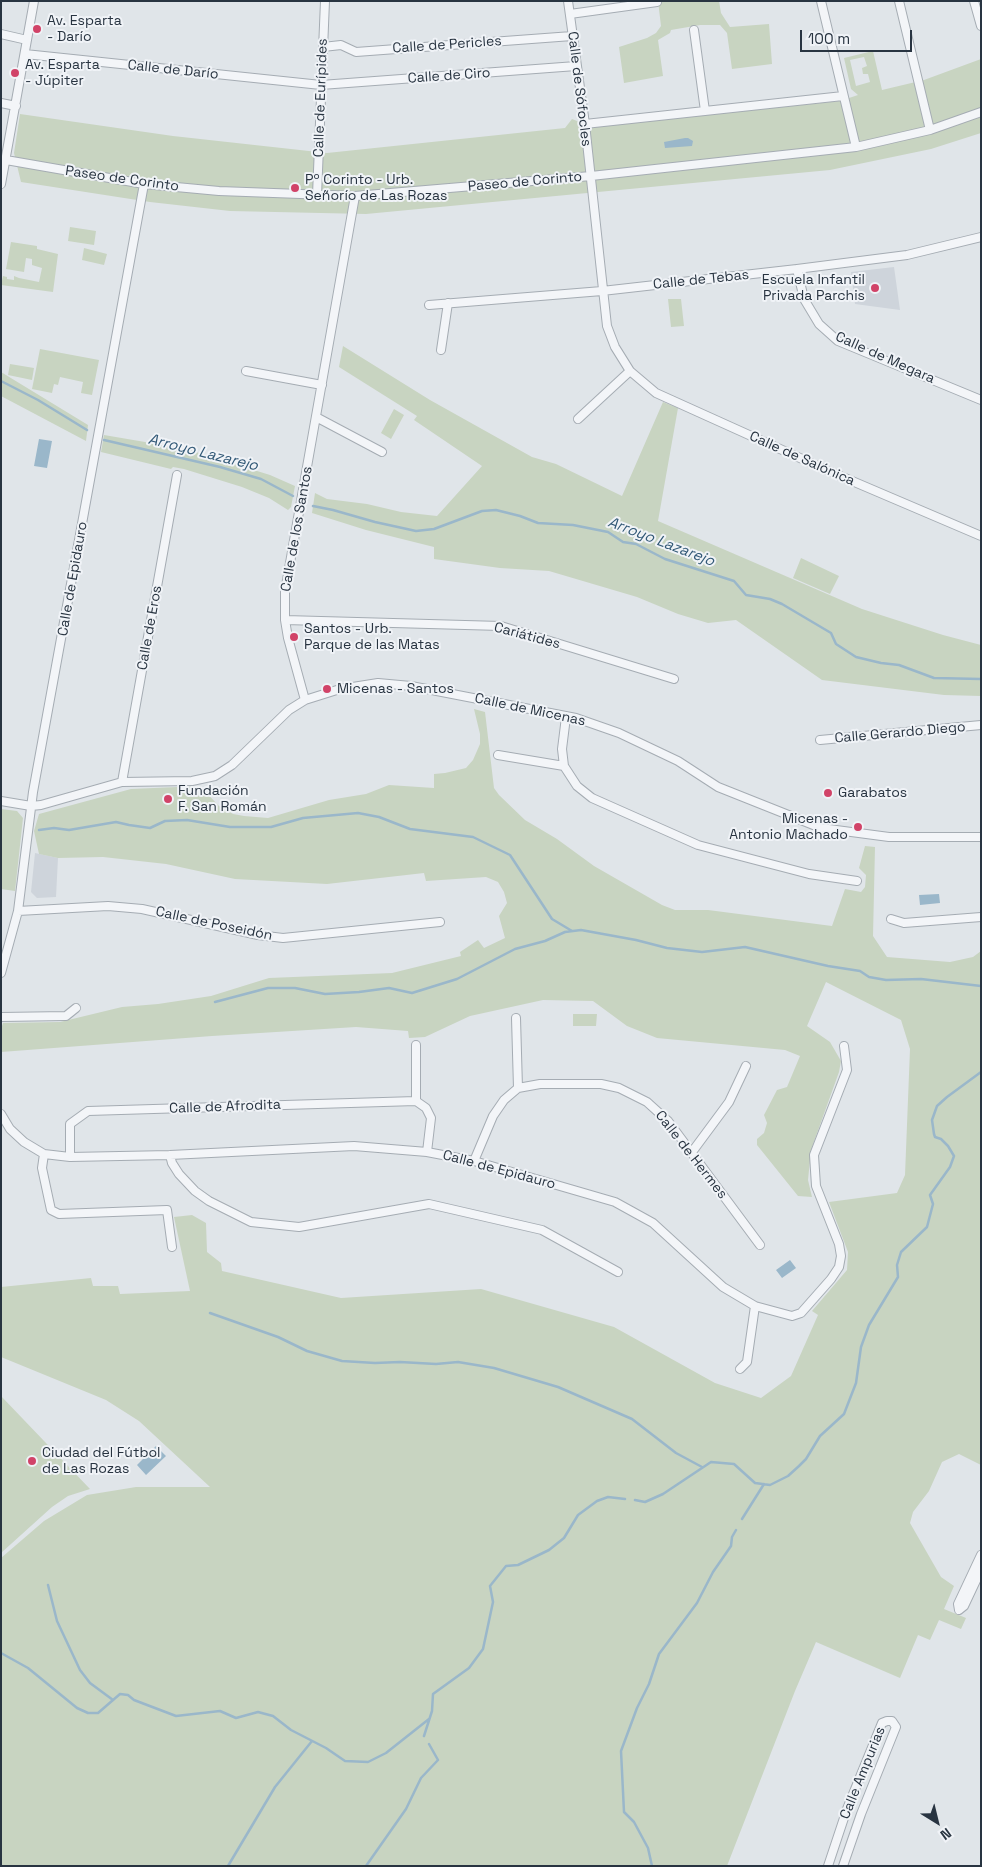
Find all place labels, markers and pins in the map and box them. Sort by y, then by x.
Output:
place label: Av. Esparta - Darío [47,13,122,46]
marker: Av. Esparta - Darío [31,23,43,35]
place label: Av. Esparta - Júpiter [25,57,100,90]
marker: Av. Esparta - Júpiter [9,67,21,79]
place label: Pº Corinto - Urb. Señorío de Las Rozas [305,172,447,204]
marker: Pº Corinto - Urb. Señorío de Las Rozas [289,182,301,194]
place label: Escuela Infantil Privada Parchis [762,272,865,304]
marker: Escuela Infantil Privada Parchis [869,282,881,294]
place label: Santos - Urb. Parque de las Matas [304,621,440,654]
marker: Santos - Urb. Parque de las Matas [288,631,300,643]
place label: Micenas - Santos [337,681,454,697]
marker: Micenas - Santos [321,683,333,695]
place label: Fundación F. San Román [178,783,267,816]
place label: Garabatos [838,785,907,801]
marker: Garabatos [822,787,834,799]
marker: Fundación F. San Román [162,793,174,805]
place label: Micenas - Antonio Machado [729,811,848,844]
marker: Micenas - Antonio Machado [852,821,864,833]
place label: Ciudad del Fútbol de Las Rozas [42,1445,160,1478]
marker: Ciudad del Fútbol de Las Rozas [26,1455,38,1467]

